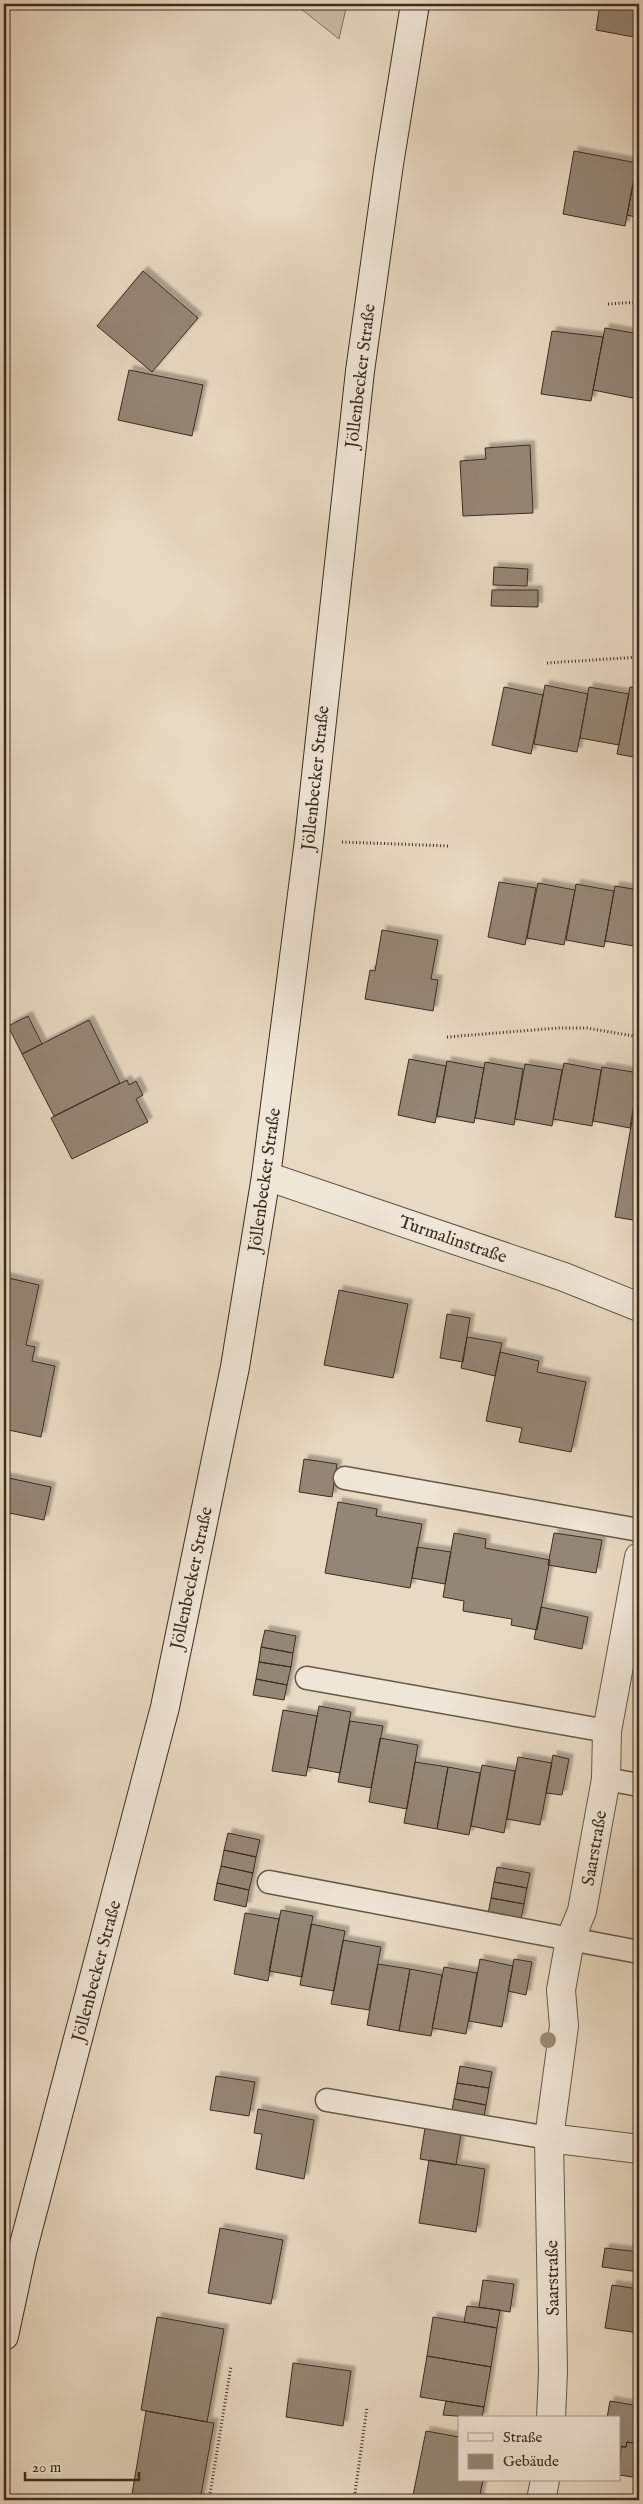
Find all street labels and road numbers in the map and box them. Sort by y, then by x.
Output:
street label: Jöllenbecker Straße [341,303,382,452]
street label: Jöllenbecker Straße [297,705,336,854]
street label: Jöllenbecker Straße [244,1107,287,1256]
street label: Turmalinstraße [395,1211,510,1270]
street label: Jöllenbecker Straße [166,1505,219,1654]
street label: Saarstraße [578,1809,613,1888]
street label: Jöllenbecker Straße [67,1898,127,2046]
street label: Saarstraße [541,2240,566,2316]

